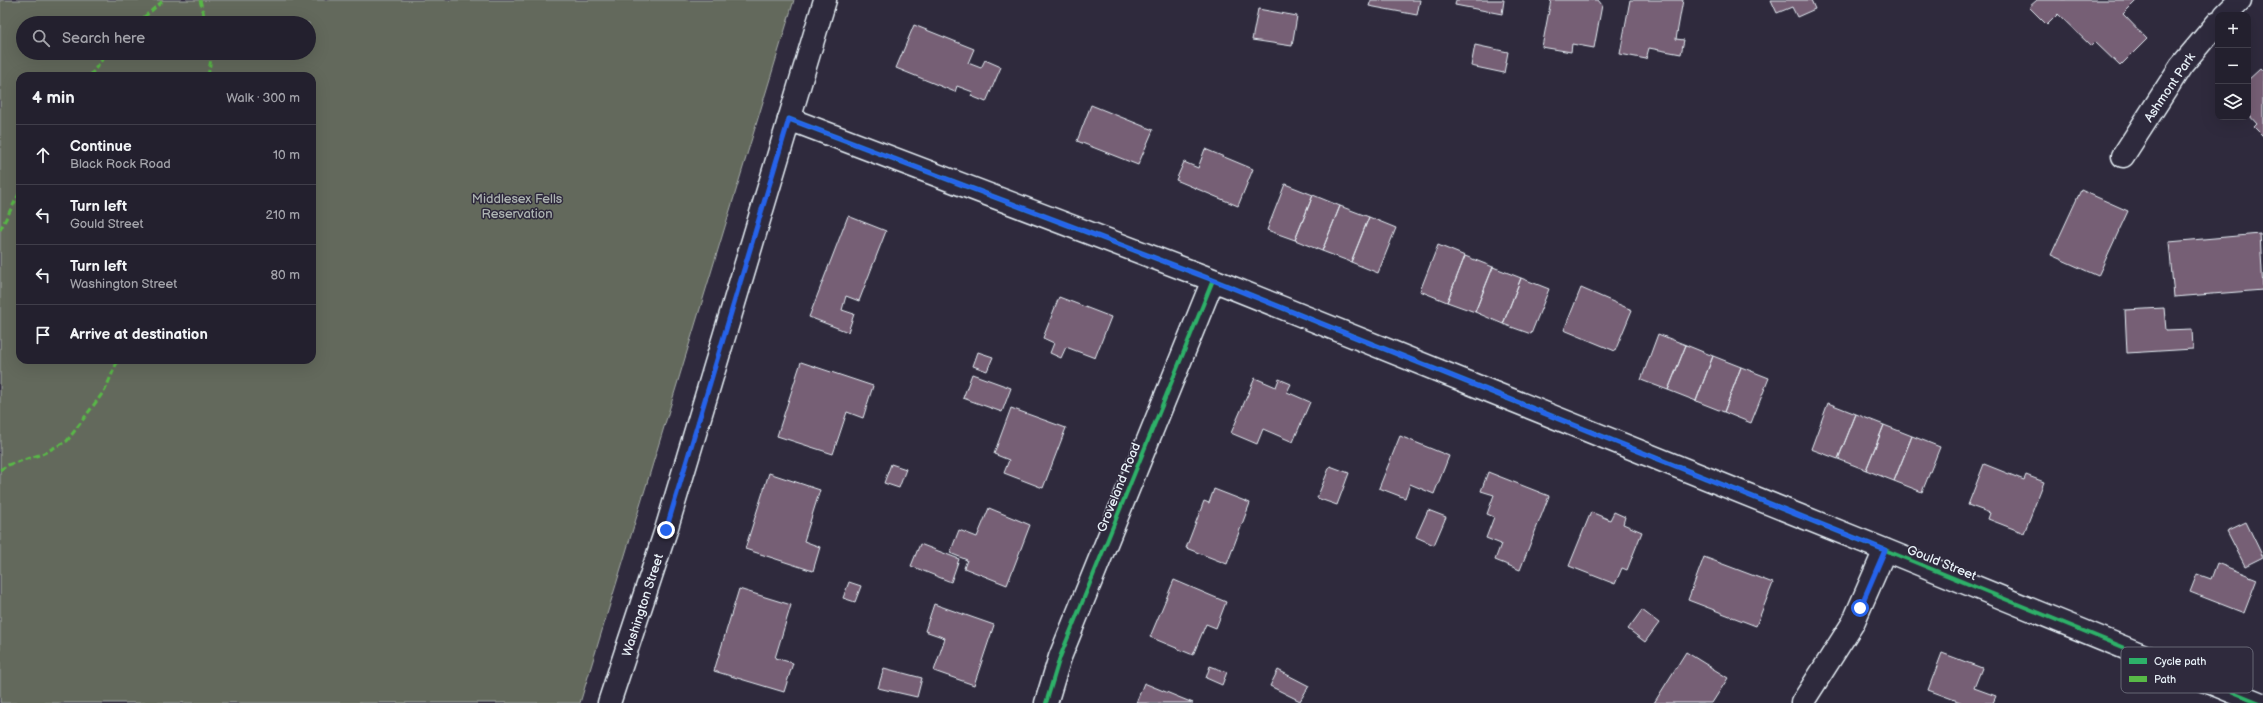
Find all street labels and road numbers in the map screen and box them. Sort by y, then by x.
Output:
street label: Ashmont Park [2141,49,2199,125]
street label: Groveland Road [1094,440,1144,534]
street label: Gould Street [1905,542,1979,584]
street label: Washington Street [619,552,667,659]

